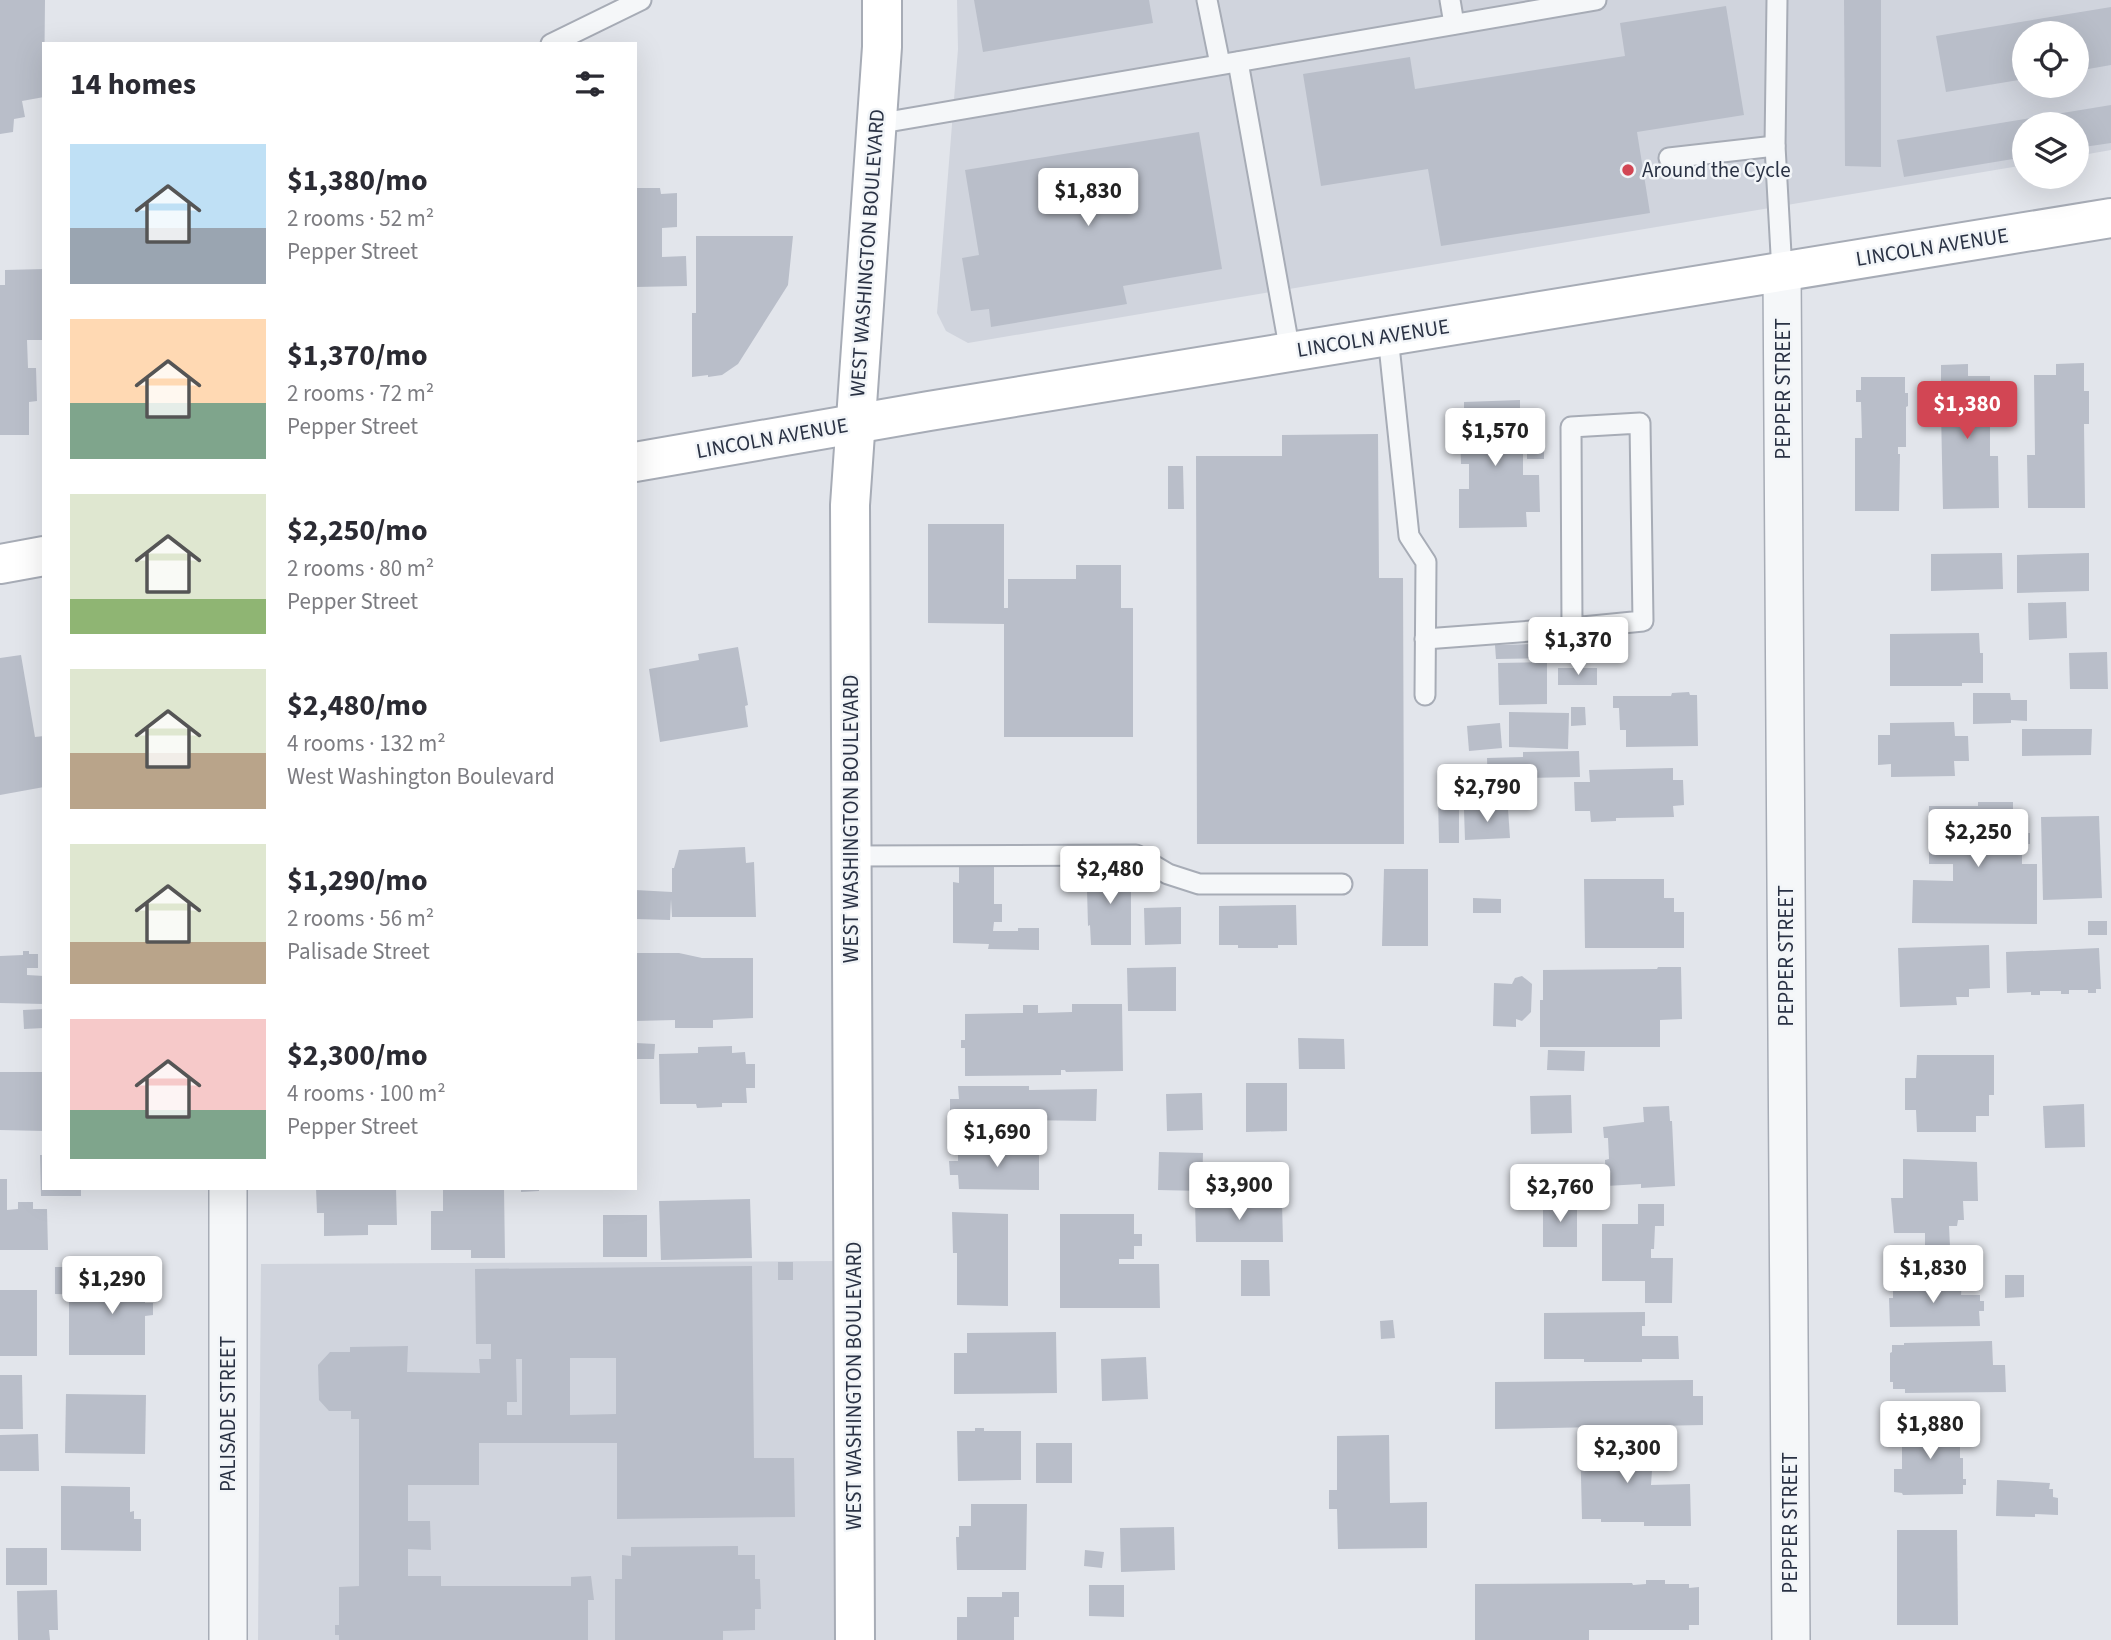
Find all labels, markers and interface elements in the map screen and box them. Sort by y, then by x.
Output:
map controls [2012,21,2089,189]
button: locate [2012,21,2089,98]
text: 14 homes [70,63,196,106]
icon: filters [571,65,609,103]
street label: WEST WASHINGTON BOULEVARD [842,108,892,398]
button: layers [2012,112,2089,189]
place label: Around the Cycle [1642,155,1791,185]
text: $1,380/mo [287,159,428,202]
marker: Around the Cycle [1620,162,1636,178]
pin: $1,830 [1031,168,1145,228]
icon: home [126,172,210,256]
text: $1,830 [1054,174,1122,207]
text: 2 rooms · 52 m² [287,202,434,235]
street label: LINCOLN AVENUE [1854,220,2010,274]
text: Pepper Street [287,235,418,268]
street label: LINCOLN AVENUE [1295,311,1451,365]
street label: PEPPER STREET [1768,318,1798,460]
text: $1,370/mo [287,334,428,377]
icon: home [126,347,210,431]
text: 2 rooms · 72 m² [287,377,434,410]
pin: $1,380 [1910,382,2024,441]
text: $1,380 [1933,387,2001,420]
pin: $1,570 [1438,408,1552,468]
text: Pepper Street [287,410,418,443]
street label: LINCOLN AVENUE [694,410,850,466]
text: $1,570 [1461,414,1529,447]
text: $2,250/mo [287,509,428,552]
icon: home [126,522,210,606]
text: 2 rooms · 80 m² [287,552,434,585]
text: Pepper Street [287,585,418,618]
pin: $1,370 [1521,618,1635,677]
text: $1,370 [1544,623,1612,656]
street label: WEST WASHINGTON BOULEVARD [836,675,866,963]
text: $2,480/mo [287,684,428,727]
icon: home [126,697,210,781]
text: 4 rooms · 132 m² [287,727,446,760]
text: West Washington Boulevard [287,760,555,793]
pin: $2,790 [1430,764,1544,824]
text: $2,790 [1453,770,1521,803]
pin: $2,250 [1921,810,2035,869]
text: $2,250 [1944,815,2012,848]
pin: $2,480 [1053,846,1167,906]
text: $2,480 [1076,852,1144,885]
text: $1,290/mo [287,859,428,902]
icon: home [126,872,210,956]
street label: PEPPER STREET [1771,885,1801,1027]
text: 2 rooms · 56 m² [287,902,434,935]
text: Palisade Street [287,935,430,968]
text: $2,300/mo [287,1034,428,1077]
icon: home [126,1047,210,1131]
text: 4 rooms · 100 m² [287,1077,446,1110]
text: Pepper Street [287,1110,418,1143]
pin: $1,690 [940,1110,1054,1169]
text: $1,690 [963,1115,1031,1148]
pin: $3,900 [1182,1162,1296,1222]
pin: $2,760 [1503,1164,1617,1224]
text: $3,900 [1205,1168,1273,1201]
text: $2,760 [1526,1170,1594,1203]
street label: WEST WASHINGTON BOULEVARD [839,1242,869,1530]
pin: $1,830 [1876,1246,1990,1305]
text: $1,830 [1899,1251,1967,1284]
pin: $1,290 [55,1256,169,1316]
text: $1,290 [78,1262,146,1295]
street label: PALISADE STREET [213,1336,243,1492]
pin: $1,880 [1873,1402,1987,1461]
text: $1,880 [1896,1407,1964,1440]
pin: $2,300 [1570,1426,1684,1485]
text: $2,300 [1593,1431,1661,1464]
street label: PEPPER STREET [1775,1452,1805,1594]

